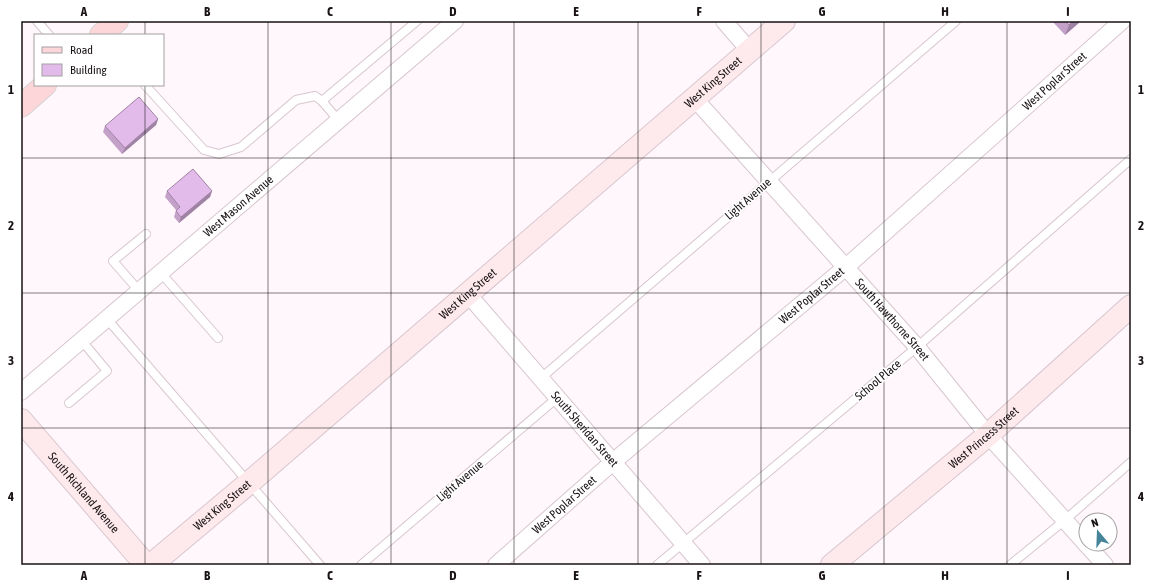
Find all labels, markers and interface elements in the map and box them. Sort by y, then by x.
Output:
text: A [80,4,88,19]
text: B [204,4,211,19]
text: C [327,4,333,19]
text: D [449,4,457,19]
text: E [573,4,579,19]
text: F [696,4,702,19]
text: G [819,4,826,19]
text: H [941,4,949,19]
text: I [1066,4,1070,19]
legend [34,34,164,86]
text: Road [70,43,93,57]
street label: West Poplar Street [1020,49,1090,113]
street label: West King Street [682,53,745,111]
text: Building [70,63,108,77]
text: 1 [8,82,14,97]
text: 1 [1138,82,1144,97]
street label: West Mason Avenue [201,172,276,240]
street label: Light Avenue [722,175,774,223]
text: 2 [8,218,14,233]
text: 2 [1138,218,1144,233]
street label: West Poplar Street [776,264,848,327]
street label: West King Street [436,265,500,322]
street label: South Hawthorne Street [852,276,933,364]
text: 3 [8,353,14,368]
text: 3 [1138,353,1144,368]
street label: School Place [852,357,904,403]
street label: South Sheridan Street [548,389,621,470]
street label: West Princess Street [946,403,1022,472]
street label: South Richland Avenue [45,450,122,536]
street label: Light Avenue [434,457,486,505]
street label: West Poplar Street [529,473,600,537]
street label: West King Street [191,477,254,533]
text: 4 [7,489,14,504]
text: 4 [1137,489,1144,504]
north arrow [1078,512,1118,552]
text: N [1090,516,1100,529]
text: A [80,568,88,583]
text: B [204,568,211,583]
text: C [327,568,333,583]
text: D [449,568,457,583]
text: E [573,568,579,583]
text: F [696,568,702,583]
text: G [819,568,826,583]
text: H [941,568,949,583]
text: I [1066,568,1070,583]

